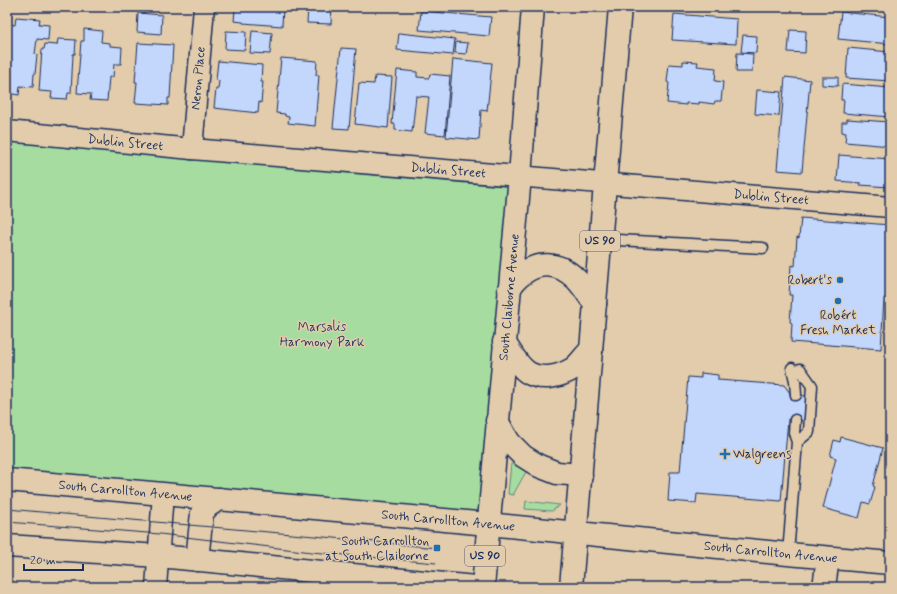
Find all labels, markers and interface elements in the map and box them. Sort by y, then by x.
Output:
street label: Neron Place [187,46,209,111]
street label: Dublin Street [87,130,164,155]
street label: Dublin Street [410,159,487,182]
street label: Dublin Street [733,186,810,209]
road number: US 90 [580,231,620,251]
street label: South Claiborne Avenue [495,233,523,361]
place label: Robert's [787,272,832,289]
marker: Robert's [835,275,845,285]
marker: Robért Fresh Market [833,296,843,306]
place label: Robért Fresh Market [800,307,876,339]
park label: Marsalis Harmony Park [280,319,365,351]
place label: Walgreens [733,446,791,464]
marker: Walgreens [720,449,730,459]
street label: South Carrollton Avenue [58,476,193,505]
street label: South Carrollton Avenue [381,506,516,535]
place label: South Carrollton at South Claiborne [325,533,429,565]
street label: South Carrollton Avenue [703,537,838,567]
marker: South Carrollton at South Claiborne [432,543,442,553]
scale bar [24,546,83,572]
road number: US 90 [465,546,505,566]
text: 20 m [30,553,56,569]

